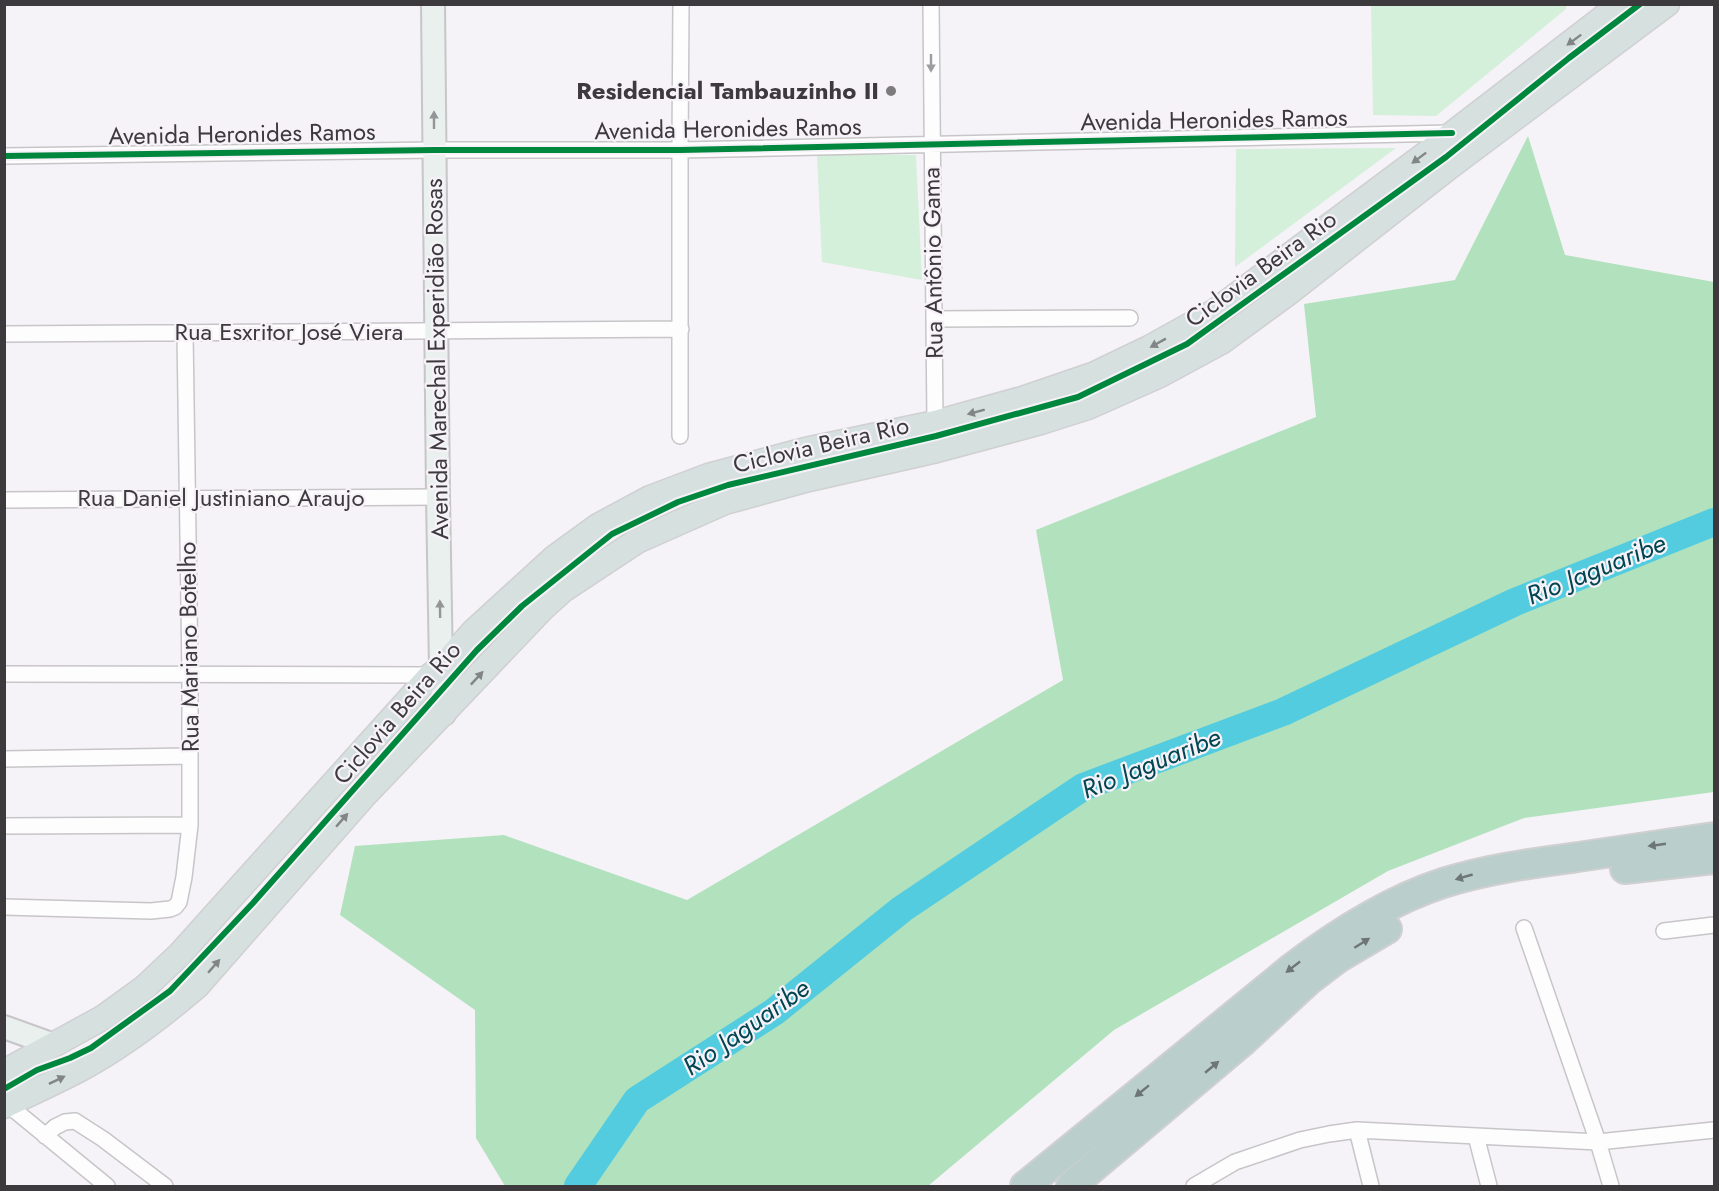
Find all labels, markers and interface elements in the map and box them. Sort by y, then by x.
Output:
one-way arrow [1567,33,1582,45]
one-way arrow [926,53,936,72]
place label: Residencial Tambauzinho II [576,73,879,108]
marker: Residencial Tambauzinho II [884,84,898,98]
street label: Avenida Heronides Ramos [1080,100,1348,139]
street label: Avenida Heronides Ramos [594,109,862,148]
one-way arrow [429,111,439,130]
street label: Avenida Heronides Ramos [108,114,376,153]
one-way arrow [1412,152,1428,164]
street label: Rua Antônio Gama [913,167,952,359]
street label: Avenida Marechal Experidião Rosas [416,178,457,540]
street label: Ciclovia Beira Rio [1178,202,1344,336]
street label: Rua Esxritor José Viera [175,314,403,349]
one-way arrow [1150,338,1166,349]
street label: Ciclovia Beira Rio [729,407,912,482]
one-way arrow [967,407,985,417]
street label: Rua Daniel Justiniano Araujo [77,480,365,515]
water label: Rio Jaguaribe [1521,524,1671,614]
street label: Rua Mariano Botelho [169,541,208,753]
one-way arrow [435,600,445,619]
street label: Ciclovia Beira Rio [324,633,469,792]
one-way arrow [470,671,484,686]
water label: Rio Jaguaribe [1076,718,1226,808]
one-way arrow [336,812,349,828]
one-way arrow [1647,841,1666,850]
one-way arrow [1455,873,1473,882]
one-way arrow [1354,938,1370,949]
one-way arrow [207,959,220,974]
one-way arrow [1285,961,1301,974]
water label: Rio Jaguaribe [675,969,817,1085]
one-way arrow [1204,1061,1219,1074]
one-way arrow [49,1075,66,1085]
one-way arrow [1135,1084,1150,1097]

